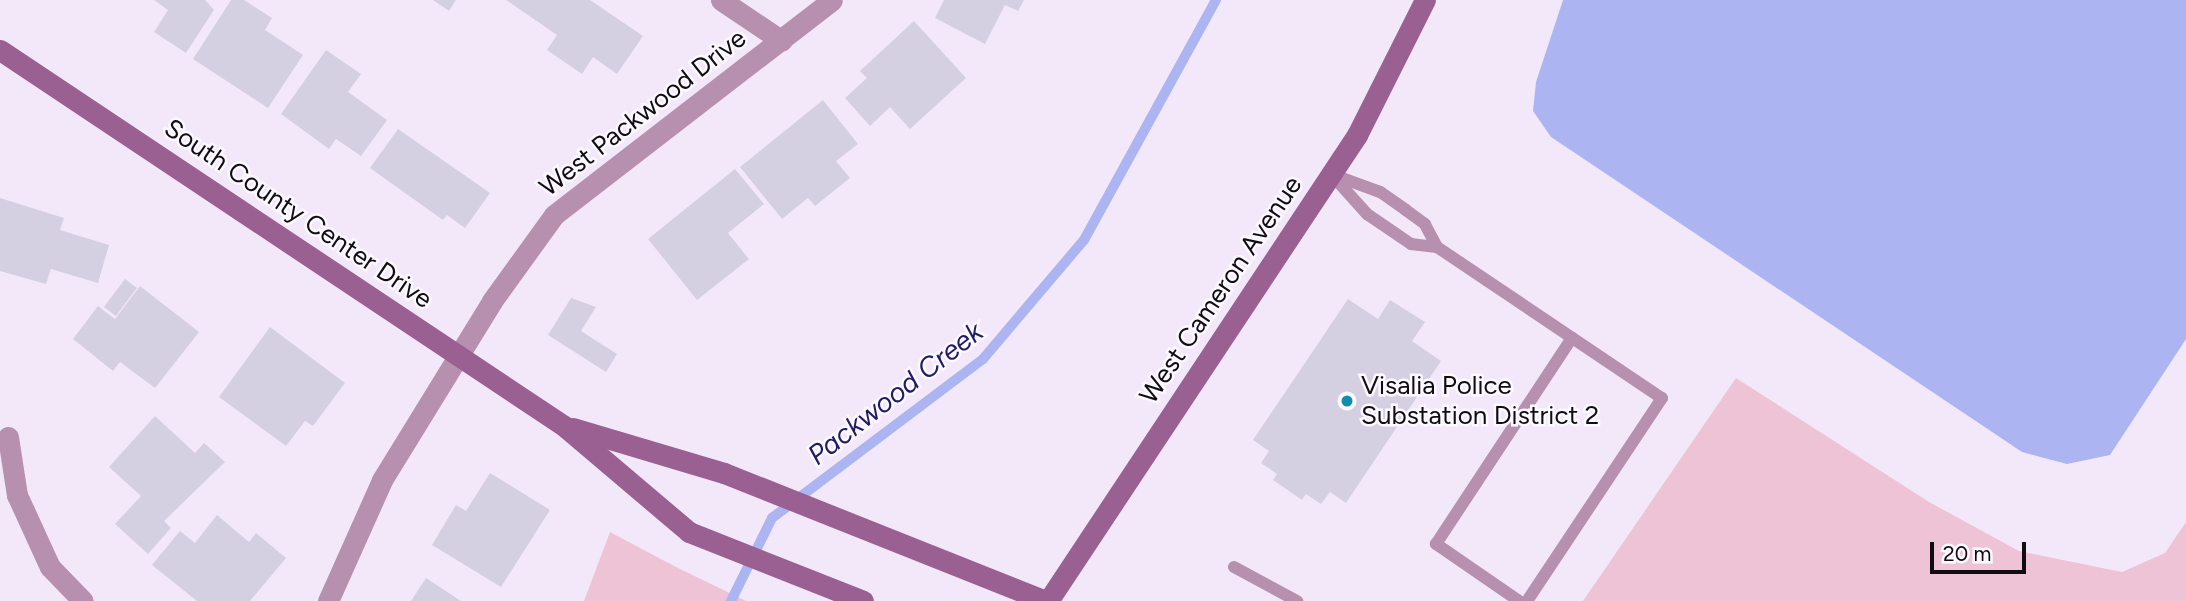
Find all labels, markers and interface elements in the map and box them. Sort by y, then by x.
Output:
street label: West Packwood Drive [534,23,752,203]
street label: South County Center Drive [158,113,438,315]
street label: West Cameron Avenue [1133,170,1309,410]
water label: Packwood Creek [801,314,989,472]
place label: Visalia Police Substation District 2 [1361,370,1599,432]
marker: Visalia Police Substation District 2 [1339,393,1355,409]
scale bar [1934,528,2030,572]
text: 20 m [1943,541,1991,566]

